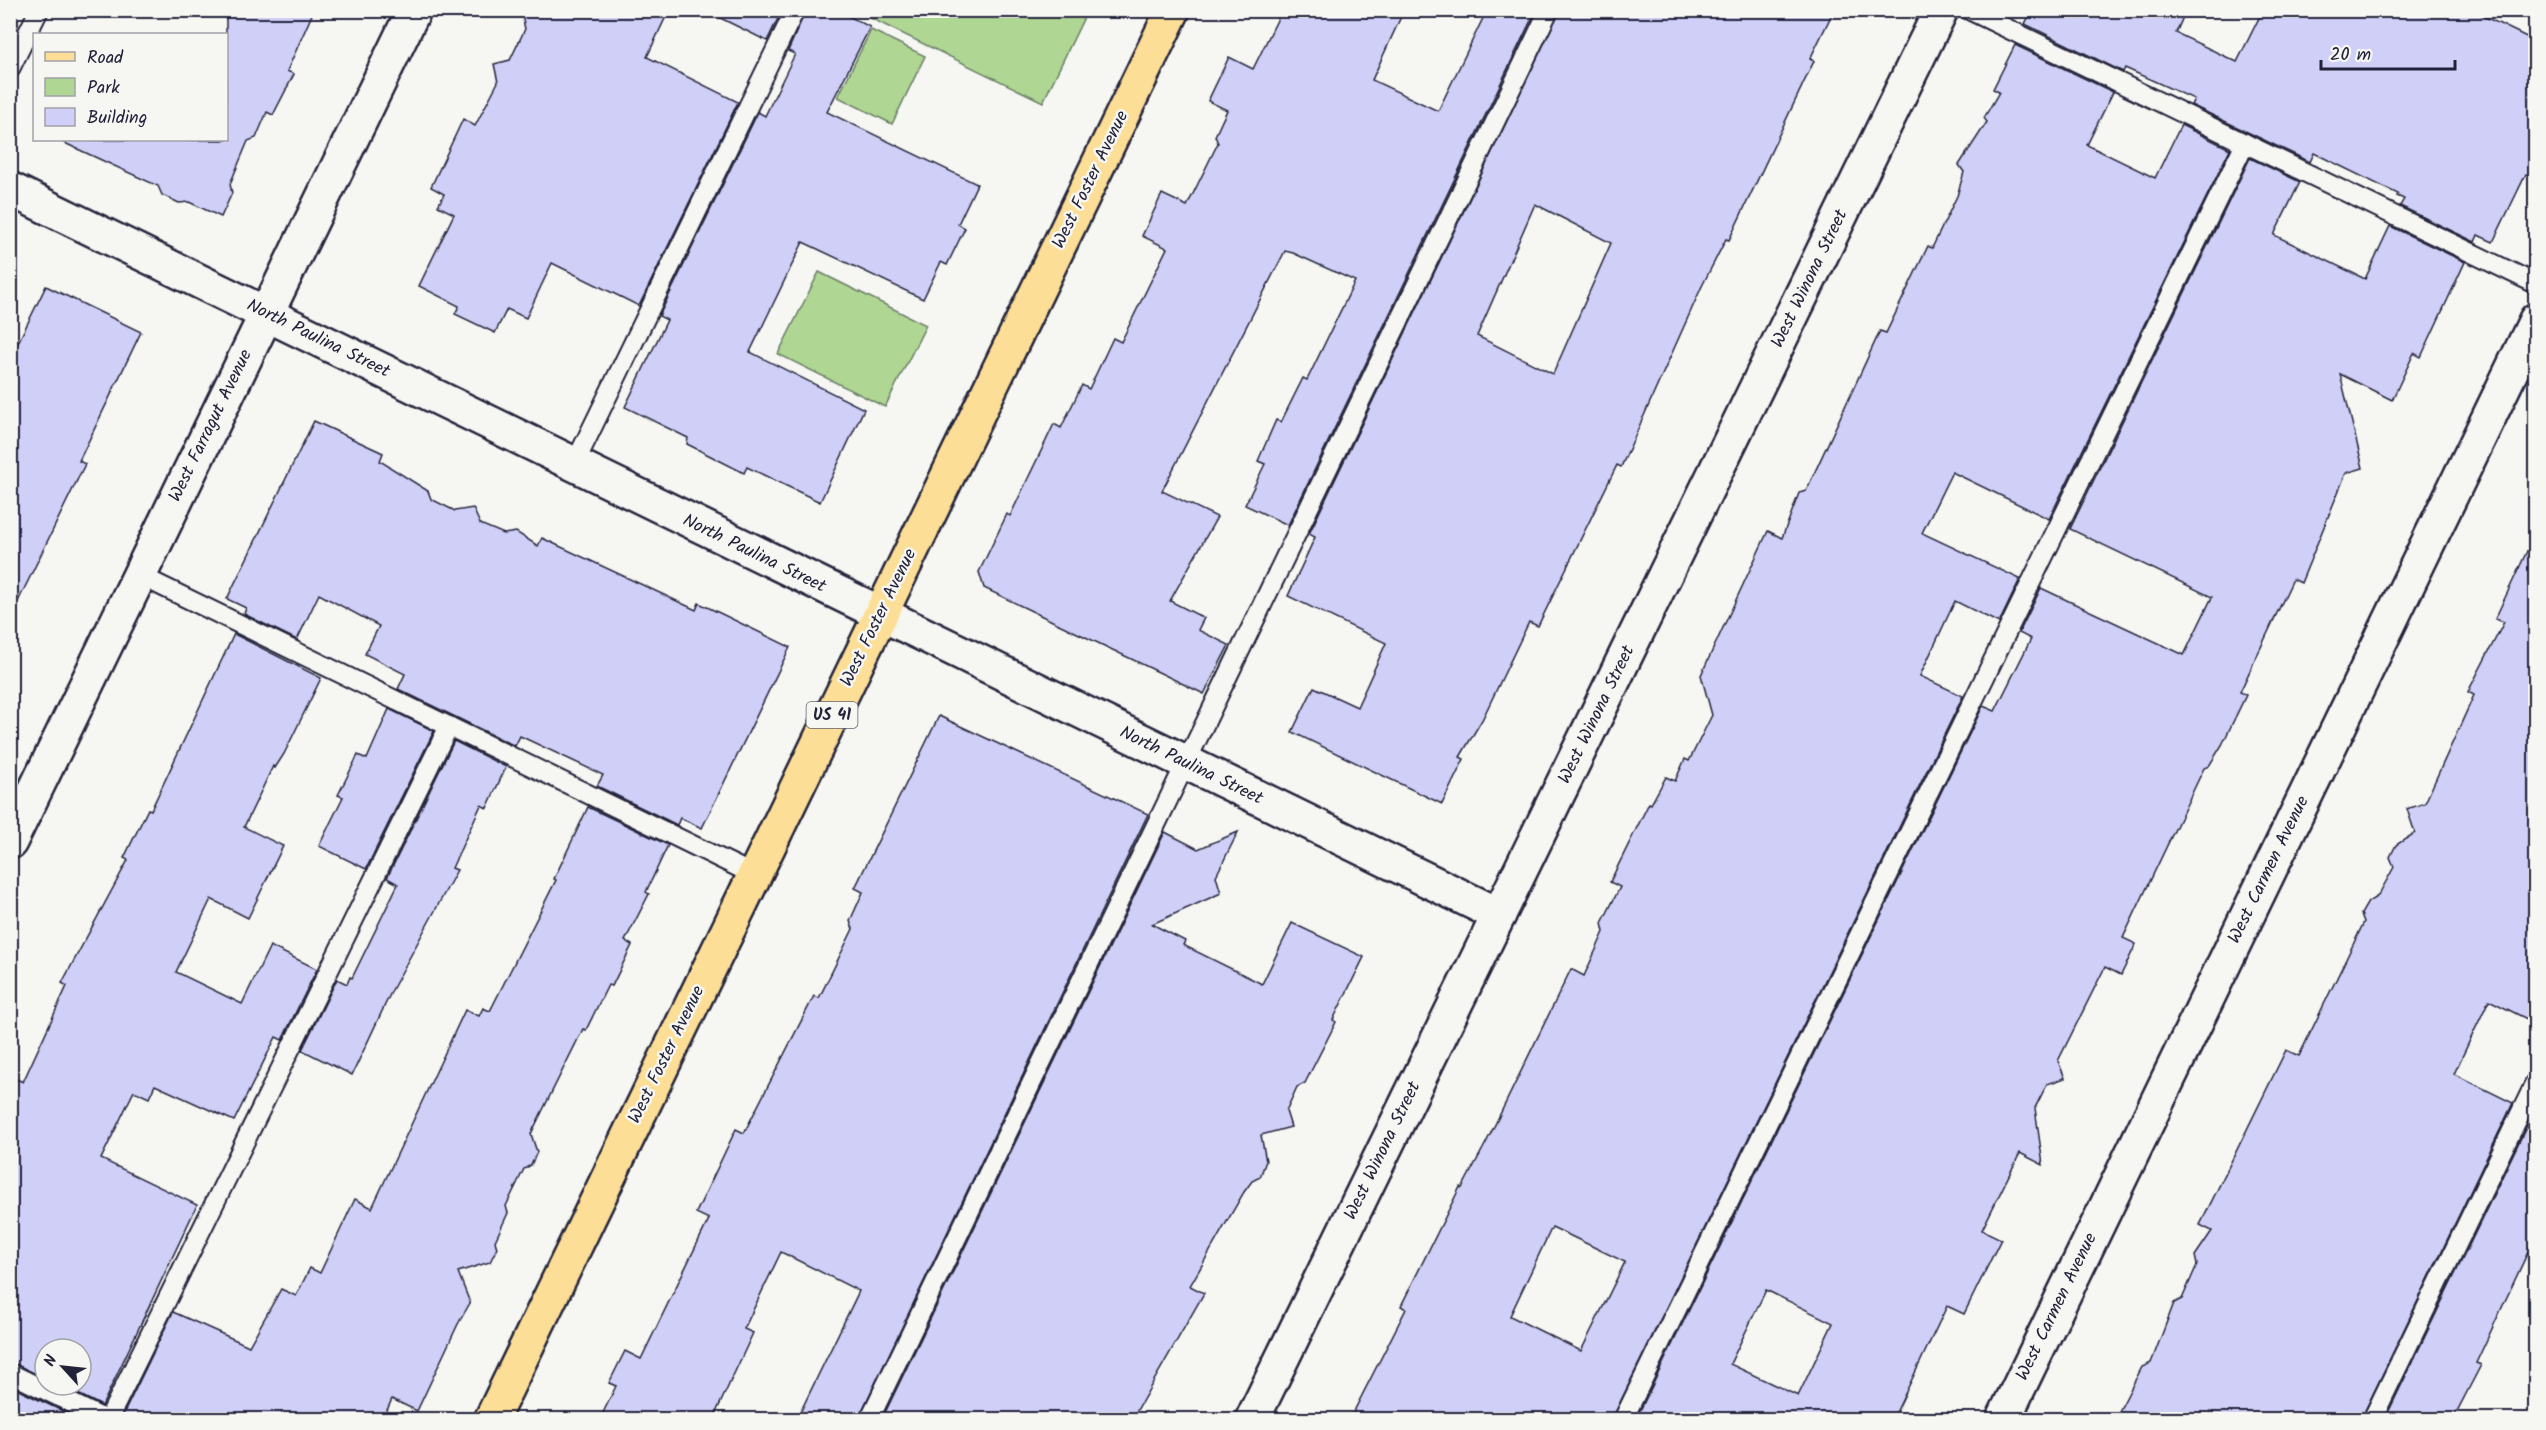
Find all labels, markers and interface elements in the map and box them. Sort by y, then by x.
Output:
legend [33,33,228,141]
scale bar [2321,33,2454,71]
text: 20 m [2330,41,2371,70]
text: Road [87,44,124,73]
text: Park [87,74,120,103]
text: Building [87,104,147,133]
street label: West Foster Avenue [1045,106,1137,254]
street label: West Winona Street [1764,204,1857,353]
street label: North Paulina Street [241,292,396,387]
street label: West Farragut Avenue [161,345,261,507]
street label: North Paulina Street [677,507,832,602]
street label: West Foster Avenue [833,544,925,692]
street label: West Winona Street [1551,640,1644,789]
road number: US 41 [806,702,858,728]
street label: North Paulina Street [1114,719,1269,814]
street label: West Carmen Avenue [2221,791,2317,949]
street label: West Foster Avenue [621,981,713,1129]
street label: West Winona Street [1337,1076,1430,1225]
street label: West Carmen Avenue [2009,1228,2105,1386]
north arrow [33,1337,93,1397]
text: N [38,1351,64,1371]

